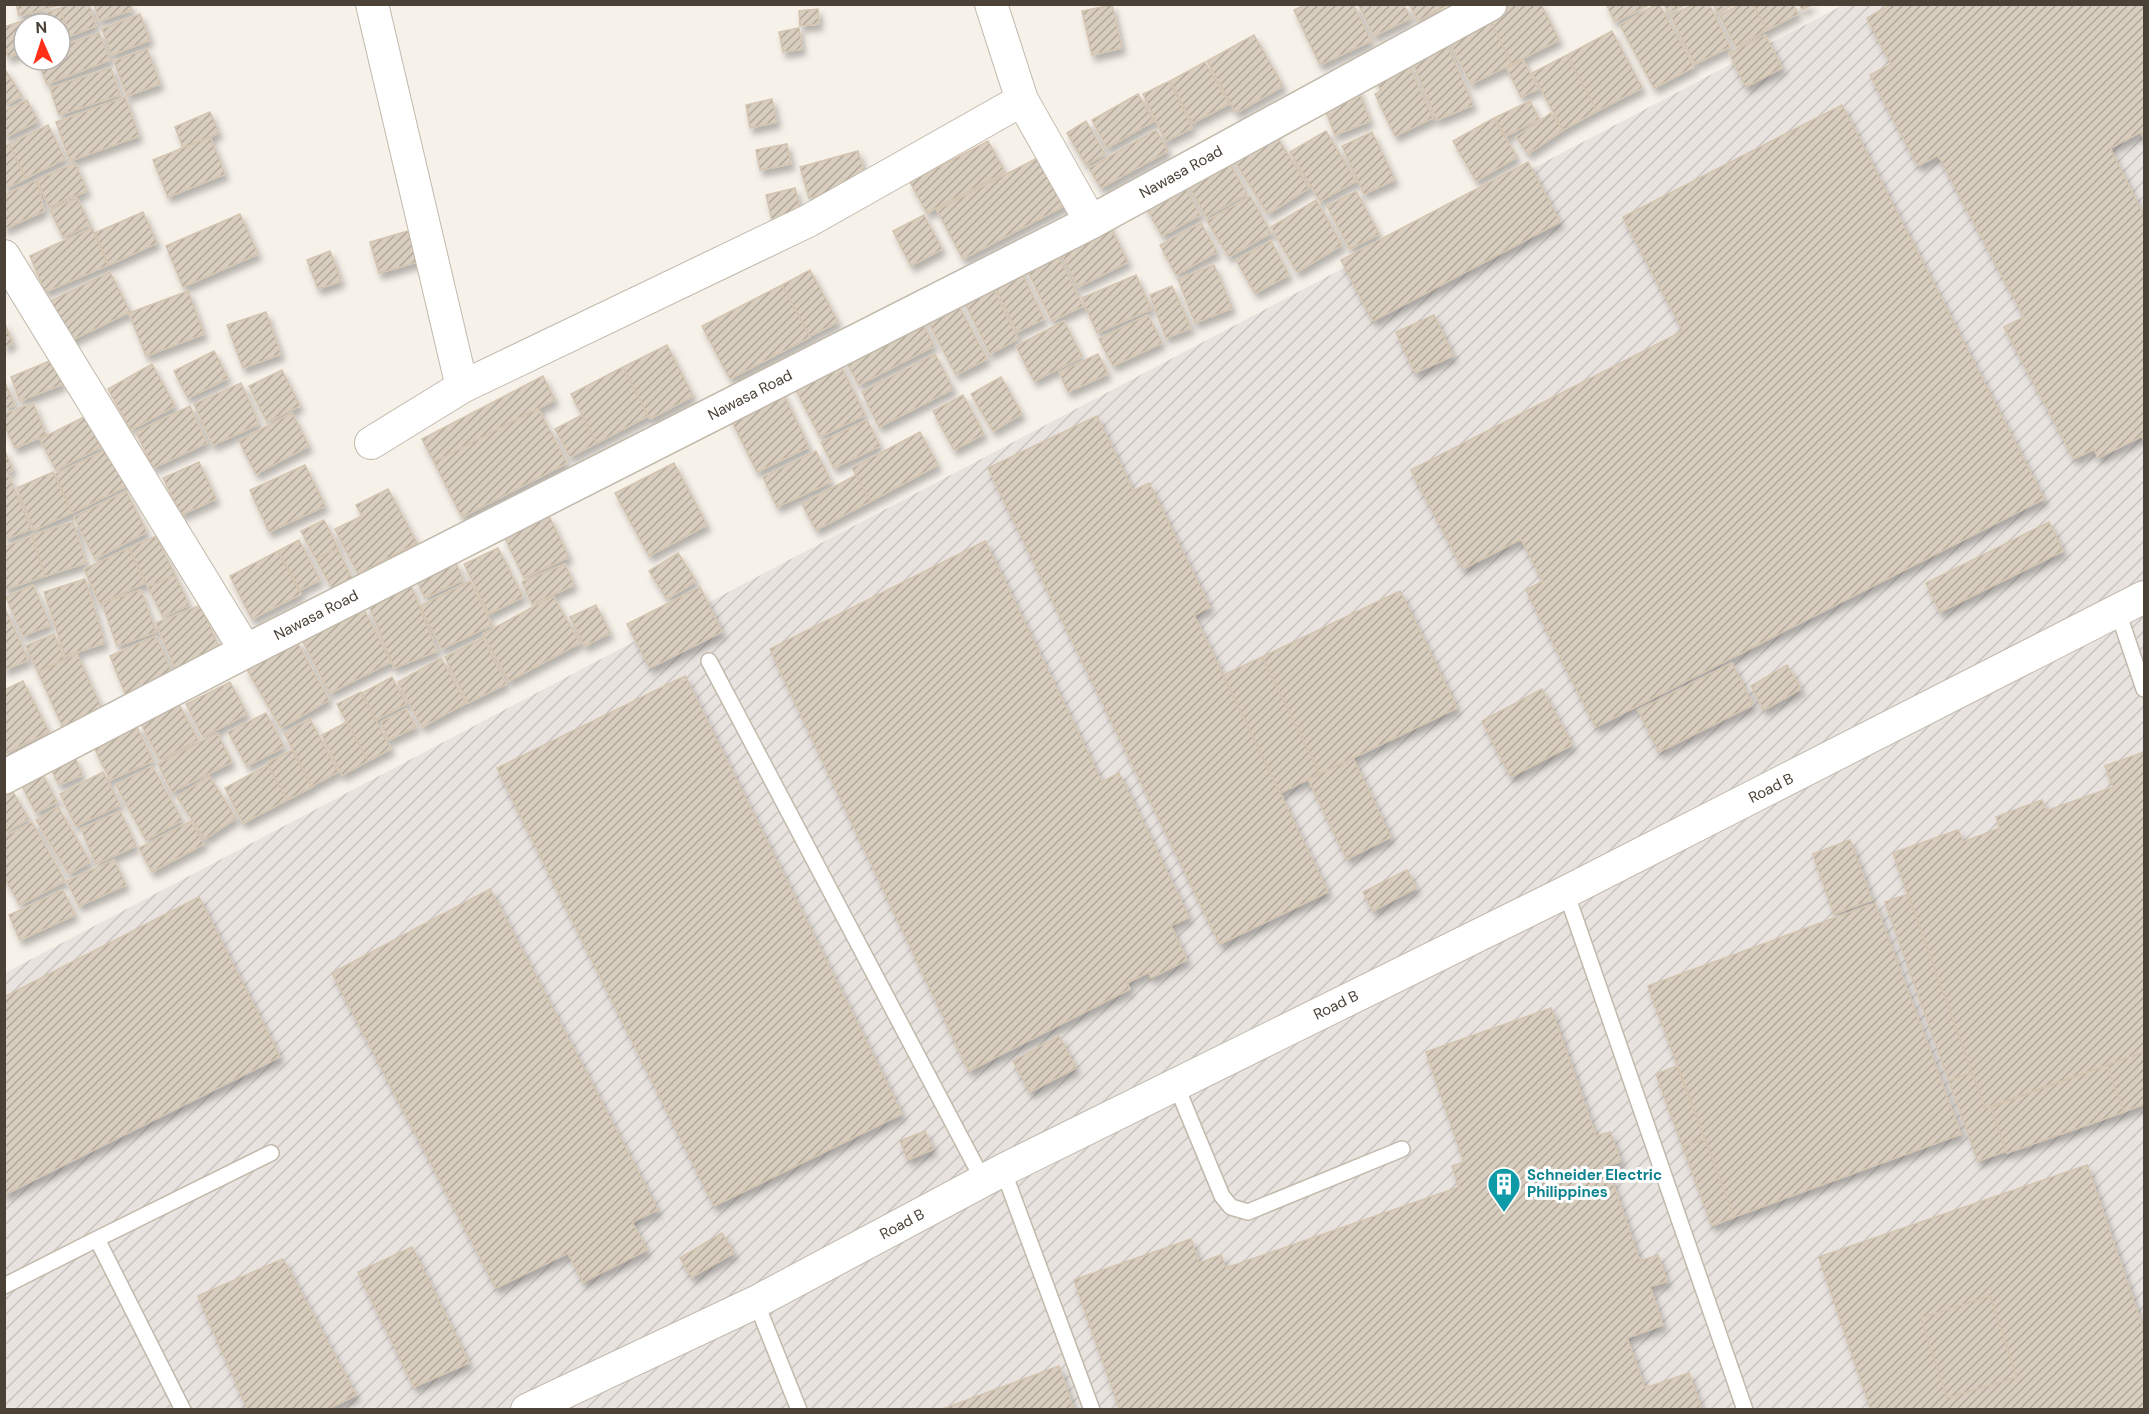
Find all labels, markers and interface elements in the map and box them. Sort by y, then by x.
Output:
north arrow [12,12,72,72]
text: N [35,17,48,38]
street label: Nawasa Road [1136,141,1226,203]
street label: Nawasa Road [704,365,796,425]
street label: Nawasa Road [270,585,362,645]
street label: Road B [1745,768,1797,808]
street label: Road B [1310,985,1362,1025]
place label: Schneider Electric Philippines [1527,1165,1662,1202]
building icon: Schneider Electric Philippines [1486,1166,1522,1213]
street label: Road B [876,1204,928,1244]

